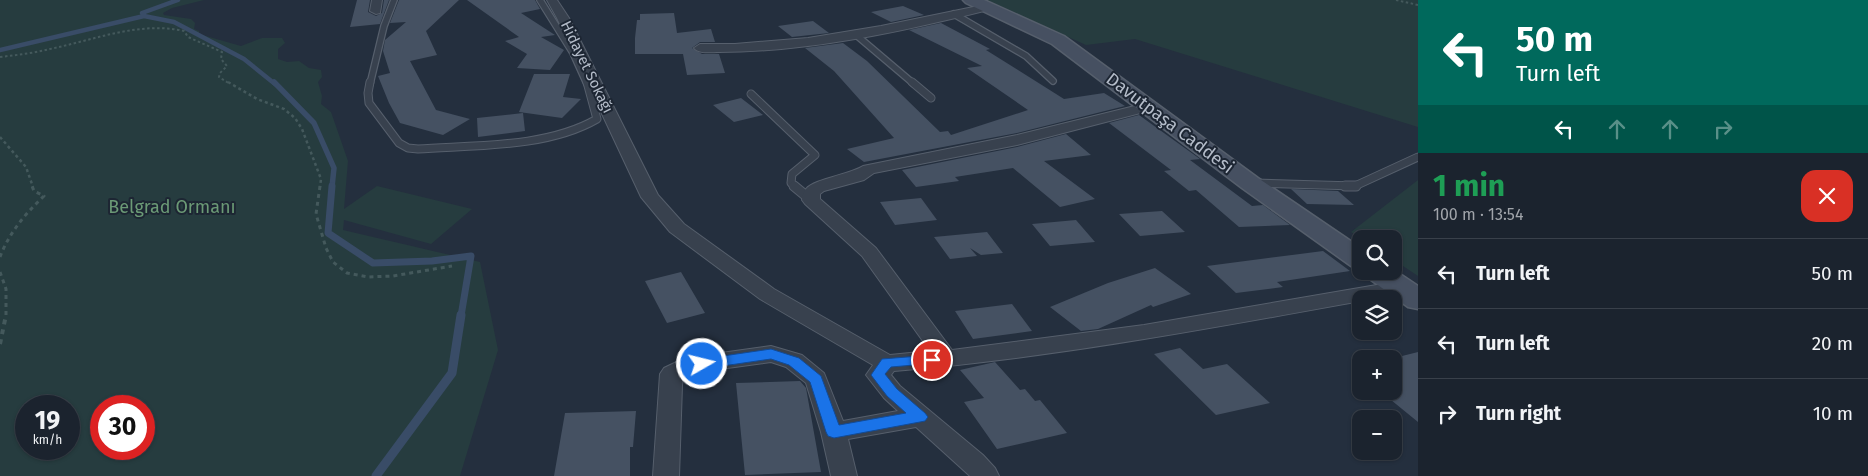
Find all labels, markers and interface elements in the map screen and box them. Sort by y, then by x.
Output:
street label: Hidayet Sokağı [557,18,617,116]
text: 50 m [1516,18,1593,60]
icon: left [1433,20,1498,85]
text: Turn left [1516,60,1600,87]
street label: Davutpaşa Caddesi [1102,68,1238,178]
icon: left [1550,115,1578,143]
icon: ahead [1603,115,1631,143]
icon: ahead [1656,115,1684,143]
icon: right [1709,115,1737,143]
text: 1 min [1433,168,1505,204]
button: close [1801,170,1853,222]
park label: Belgrad Ormanı [108,196,236,218]
text: 100 m · 13:54 [1433,205,1523,224]
map controls [1352,230,1402,460]
button: search [1352,230,1402,280]
icon: left [1433,260,1461,288]
text: Turn left [1476,262,1550,285]
text: 50 m [1812,262,1853,285]
button: layers [1352,290,1402,340]
icon: left [1433,330,1461,358]
text: Turn left [1476,332,1550,355]
text: 20 m [1812,332,1853,355]
position arrow [675,337,727,389]
pin [911,339,953,381]
icon: arrive [918,346,946,374]
button: + [1352,350,1402,400]
speed limit sign: 30 [90,395,155,460]
icon: right [1433,400,1461,428]
text: Turn right [1476,402,1561,425]
text: 10 m [1813,402,1853,425]
text: 19 [35,406,60,436]
button: − [1352,410,1402,460]
text: km/h [33,433,62,447]

